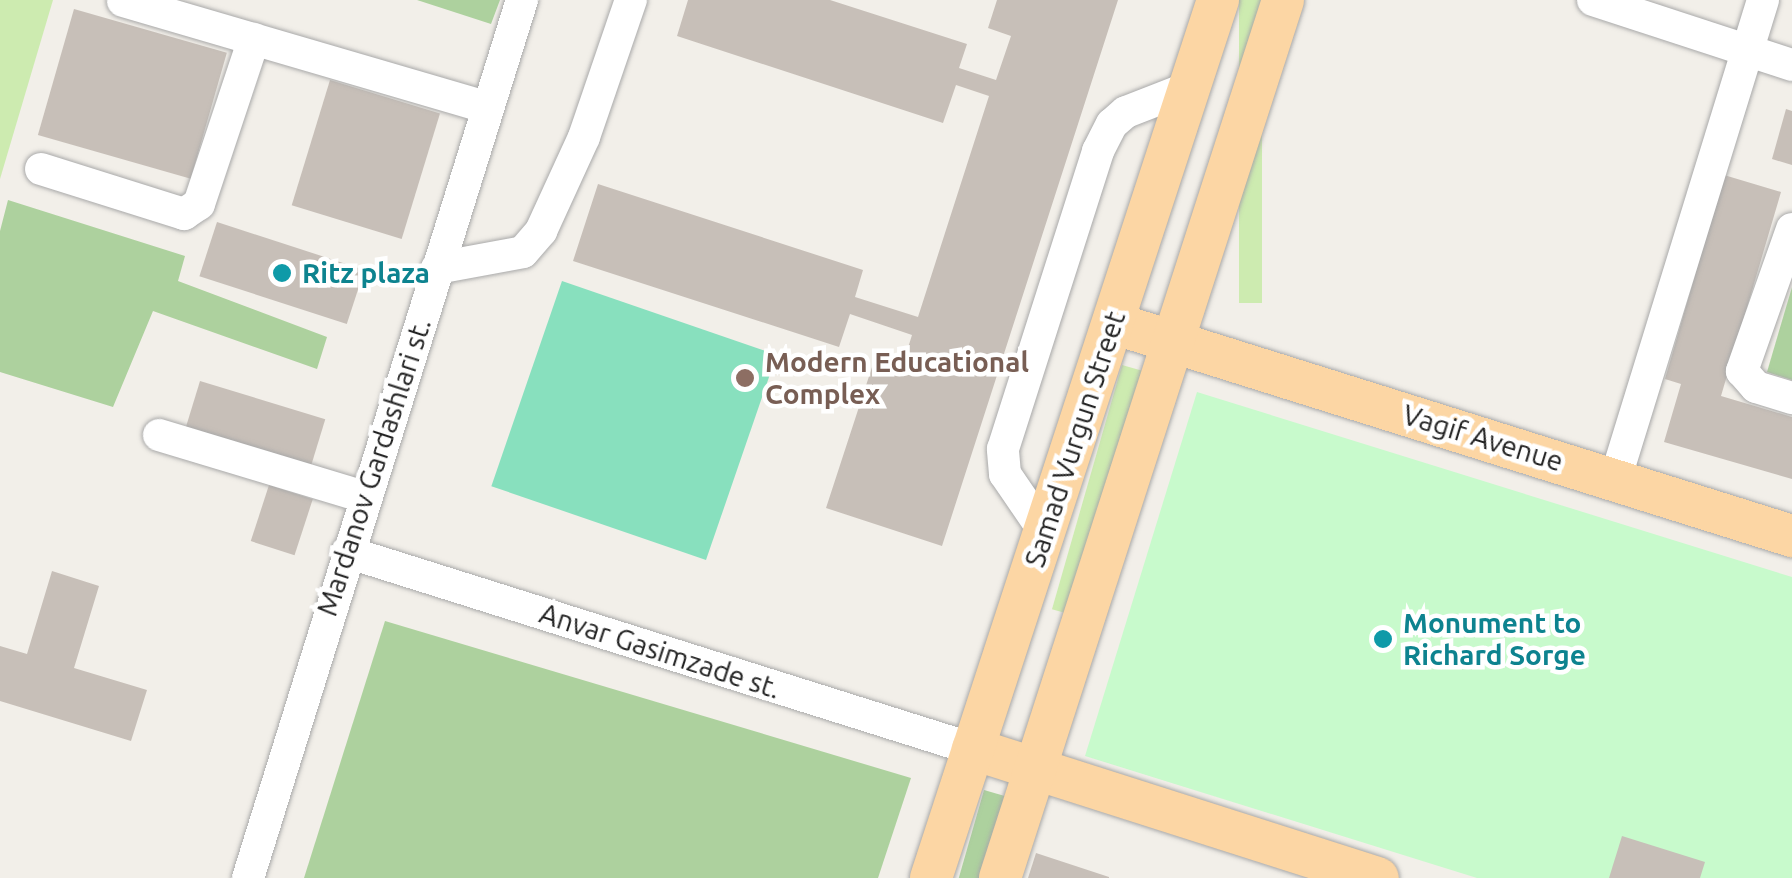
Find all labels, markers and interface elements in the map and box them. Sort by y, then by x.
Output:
place label: Ritz plaza [302,256,430,290]
marker: Ritz plaza [271,262,293,284]
street label: Samad Vurgun Street [1018,307,1132,571]
street label: Mardanov Gardashlari st. [310,314,438,620]
place label: Modern Educational Complex [765,345,1029,411]
marker: Modern Educational Complex [734,367,756,389]
street label: Vagif Avenue [1399,398,1567,478]
street label: Anvar Gasimzade st. [535,596,785,706]
place label: Monument to Richard Sorge [1403,606,1586,672]
marker: Monument to Richard Sorge [1372,628,1394,650]

